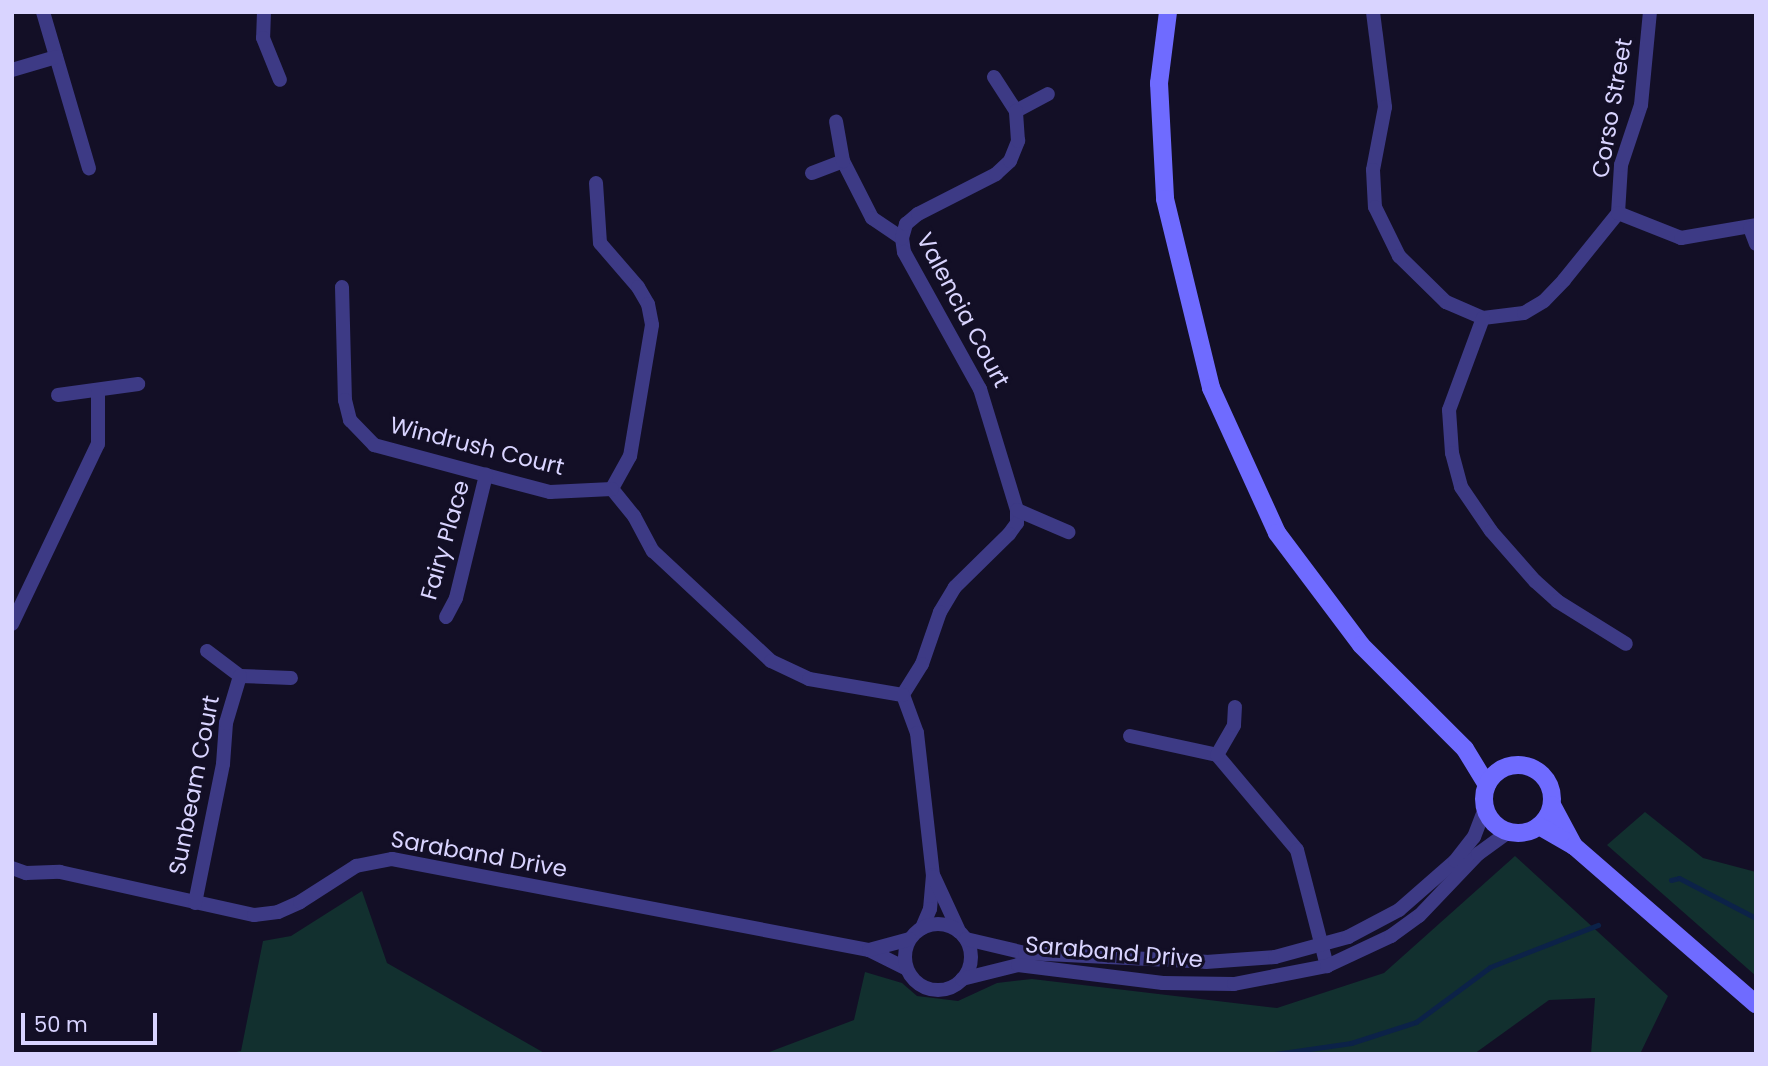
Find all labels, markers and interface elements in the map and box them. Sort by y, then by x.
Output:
street label: Corso Street [1586,36,1638,180]
street label: Valencia Court [911,228,1015,392]
street label: Windrush Court [387,411,567,481]
street label: Fairy Place [415,477,475,603]
street label: Sunbeam Court [163,693,225,877]
street label: Saraband Drive [389,825,569,883]
street label: Saraband Drive [1024,930,1204,974]
scale bar [24,1000,161,1044]
text: 50 m [34,1010,88,1039]

